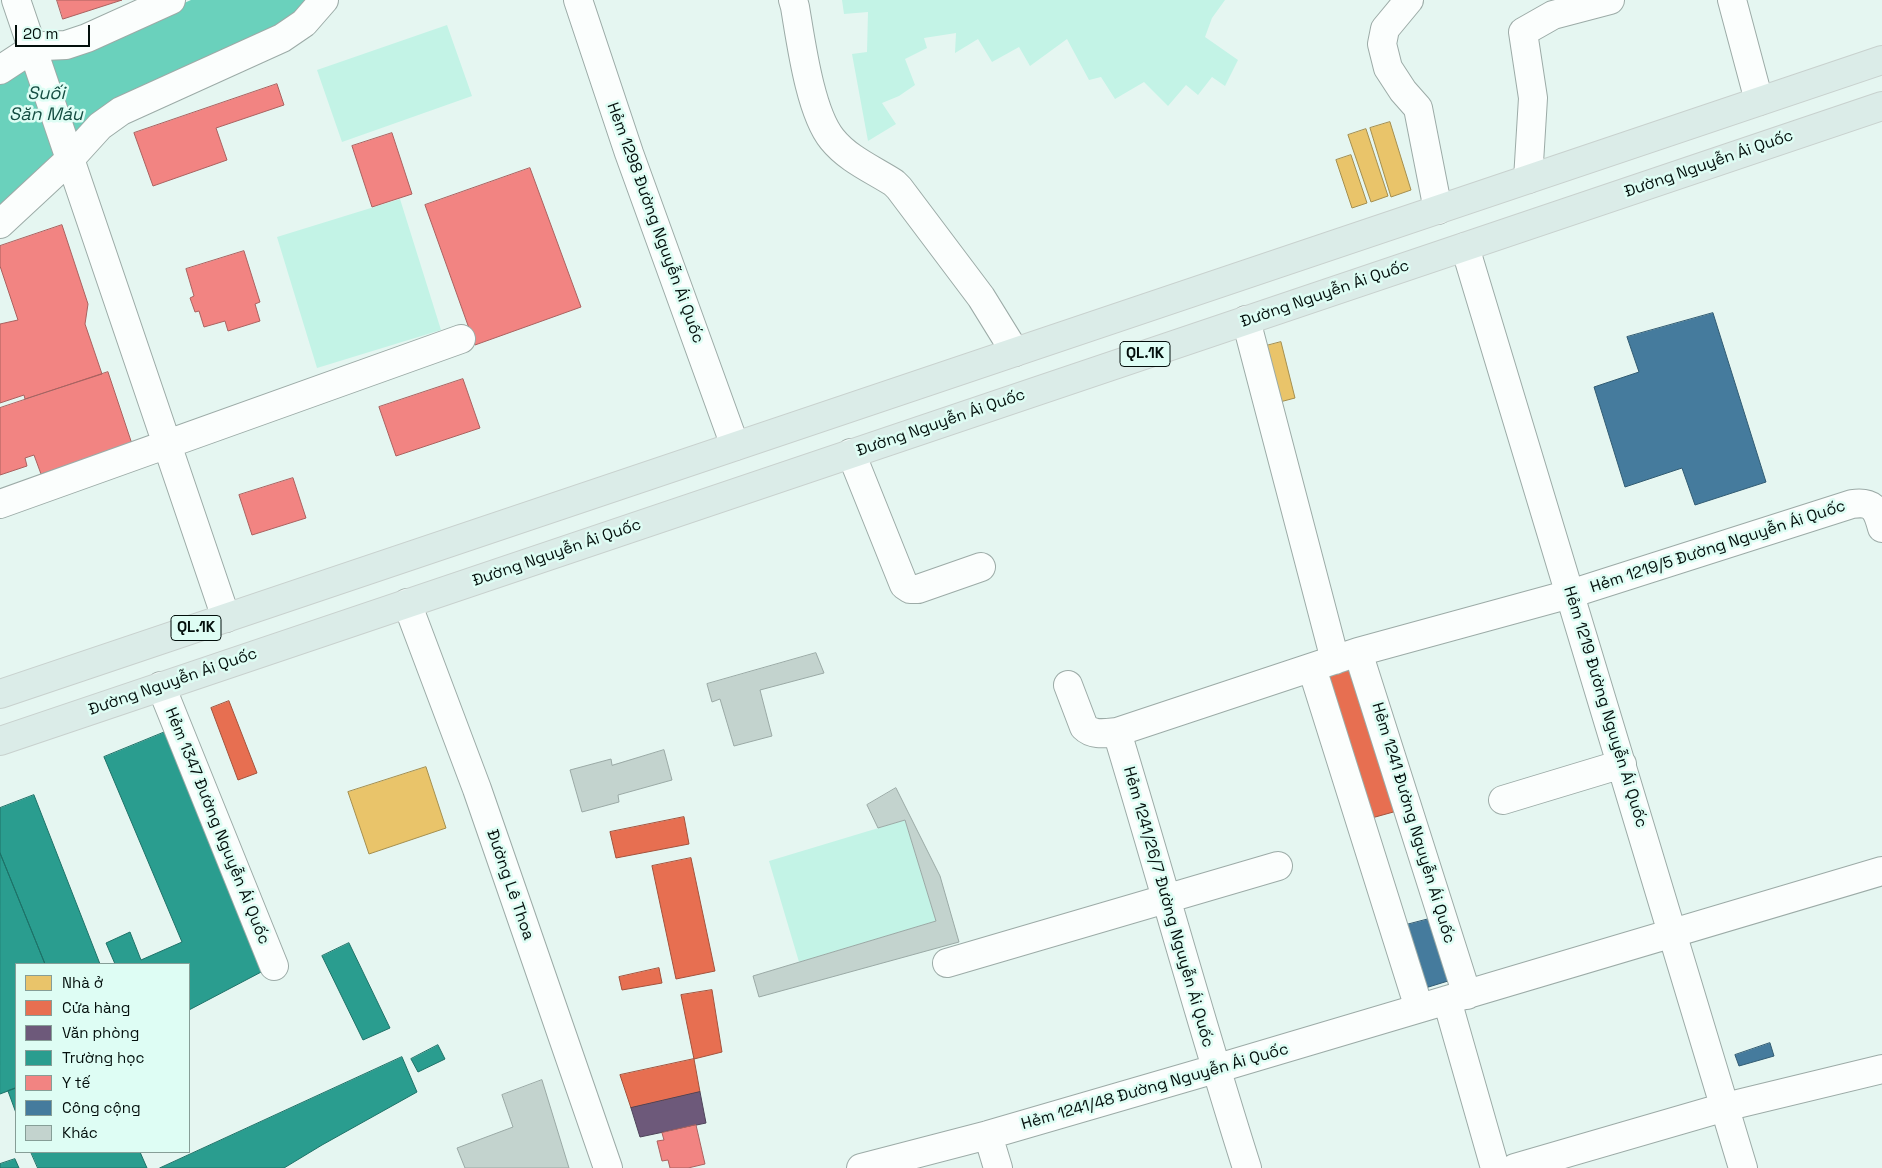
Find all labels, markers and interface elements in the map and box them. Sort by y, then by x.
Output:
scale bar [18,15,92,47]
text: 20 m [23,24,58,43]
water label: Suối Săn Máu [9,83,83,126]
street label: Hẻm 1298 Đường Nguyễn Ái Quốc [602,100,708,346]
street label: Đường Nguyễn Ái Quốc [1622,126,1796,202]
street label: Đường Nguyễn Ái Quốc [1238,256,1412,332]
road number: QL.1K [1120,342,1170,366]
street label: Đường Nguyễn Ái Quốc [854,385,1028,461]
street label: Hẻm 1219/5 Đường Nguyễn Ái Quốc [1588,497,1848,597]
street label: Đường Nguyễn Ái Quốc [470,515,644,591]
street label: Hẻm 1219 Đường Nguyễn Ái Quốc [1559,584,1651,830]
road number: QL.1K [171,616,221,640]
street label: Đường Nguyễn Ái Quốc [86,644,260,720]
street label: Hẻm 1241 Đường Nguyễn Ái Quốc [1367,700,1459,946]
street label: Hẻm 1347 Đường Nguyễn Ái Quốc [161,705,273,947]
street label: Hẻm 1241/26/7 Đường Nguyễn Ái Quốc [1119,764,1217,1050]
street label: Đường Lê Thoa [482,827,538,943]
legend [15,963,190,1153]
text: Nhà ở [62,973,103,992]
text: Cửa hàng [62,998,130,1017]
text: Văn phòng [62,1023,139,1042]
street label: Hẻm 1241/48 Đường Nguyễn Ái Quốc [1019,1040,1291,1134]
text: Trường học [62,1048,144,1067]
text: Y tế [62,1073,90,1092]
text: Công cộng [62,1098,141,1117]
text: Khác [62,1123,98,1142]

